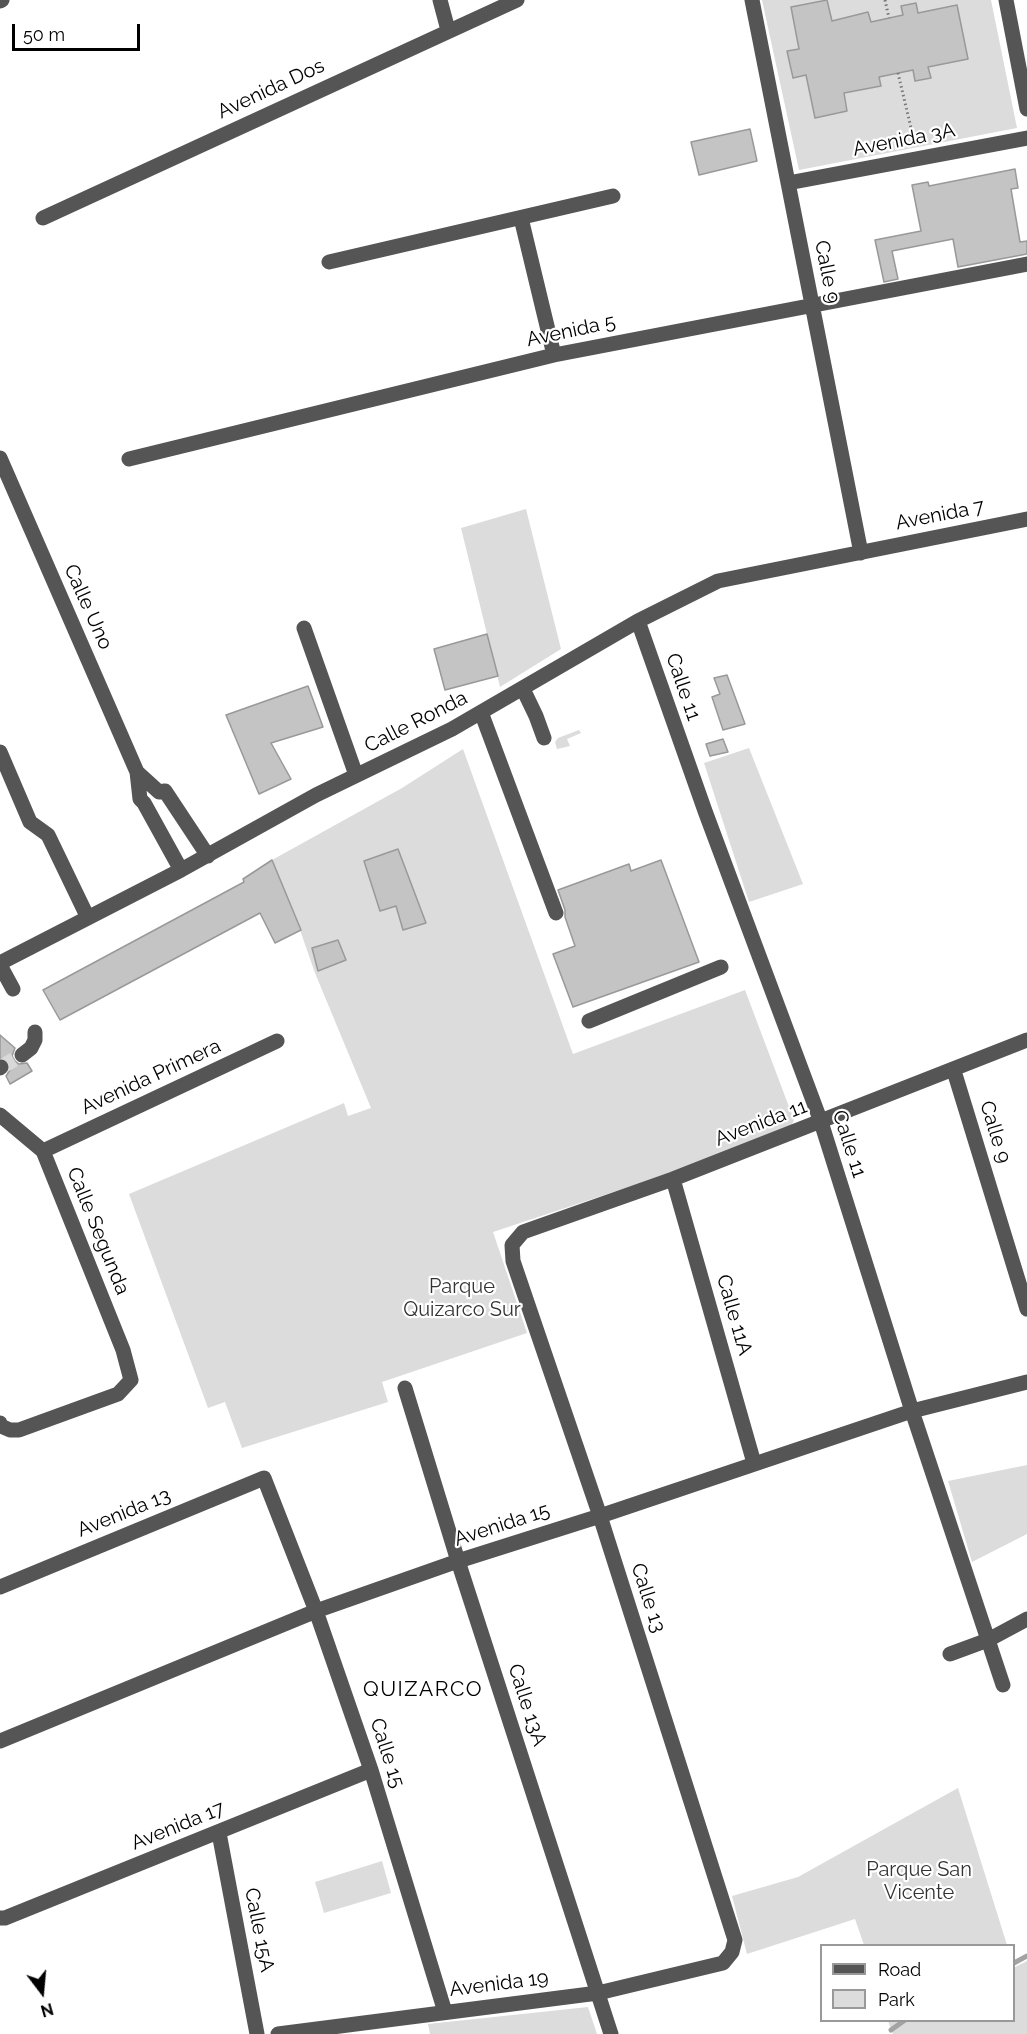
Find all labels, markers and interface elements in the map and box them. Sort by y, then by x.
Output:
scale bar [15,12,142,50]
text: 50 m [23,24,65,45]
street label: Avenida Dos [214,54,328,124]
street label: Avenida 3A [851,118,957,162]
street label: Calle 9 [809,238,845,306]
street label: Avenida 5 [524,310,618,352]
street label: Avenida 7 [894,495,986,535]
street label: Calle Uno [59,561,117,653]
street label: Calle 11 [660,650,706,724]
street label: Calle Ronda [361,686,471,758]
street label: Avenida Primera [77,1034,225,1120]
street label: Avenida 11 [712,1095,810,1151]
street label: Calle 9 [974,1098,1016,1166]
street label: Calle 11 [827,1107,871,1181]
street label: Calle Segunda [62,1164,134,1298]
street label: Calle 11A [711,1272,757,1358]
park label: Parque Quizarco Sur [403,1275,521,1322]
street label: Avenida 13 [74,1483,174,1543]
street label: Avenida 15 [451,1498,553,1552]
street label: Calle 13 [626,1560,670,1636]
street label: Calle 13A [502,1661,552,1749]
district label: QUIZARCO [363,1677,483,1703]
street label: Calle 15 [364,1715,410,1791]
street label: Avenida 17 [128,1796,228,1856]
park label: Parque San Vicente [866,1858,972,1905]
street label: Calle 15A [239,1886,279,1974]
legend [820,1944,1015,2022]
text: Road [878,1959,921,1980]
north arrow [12,1962,72,2022]
street label: Avenida 19 [448,1966,550,2002]
text: Park [878,1989,915,2010]
text: N [39,1999,56,2021]

